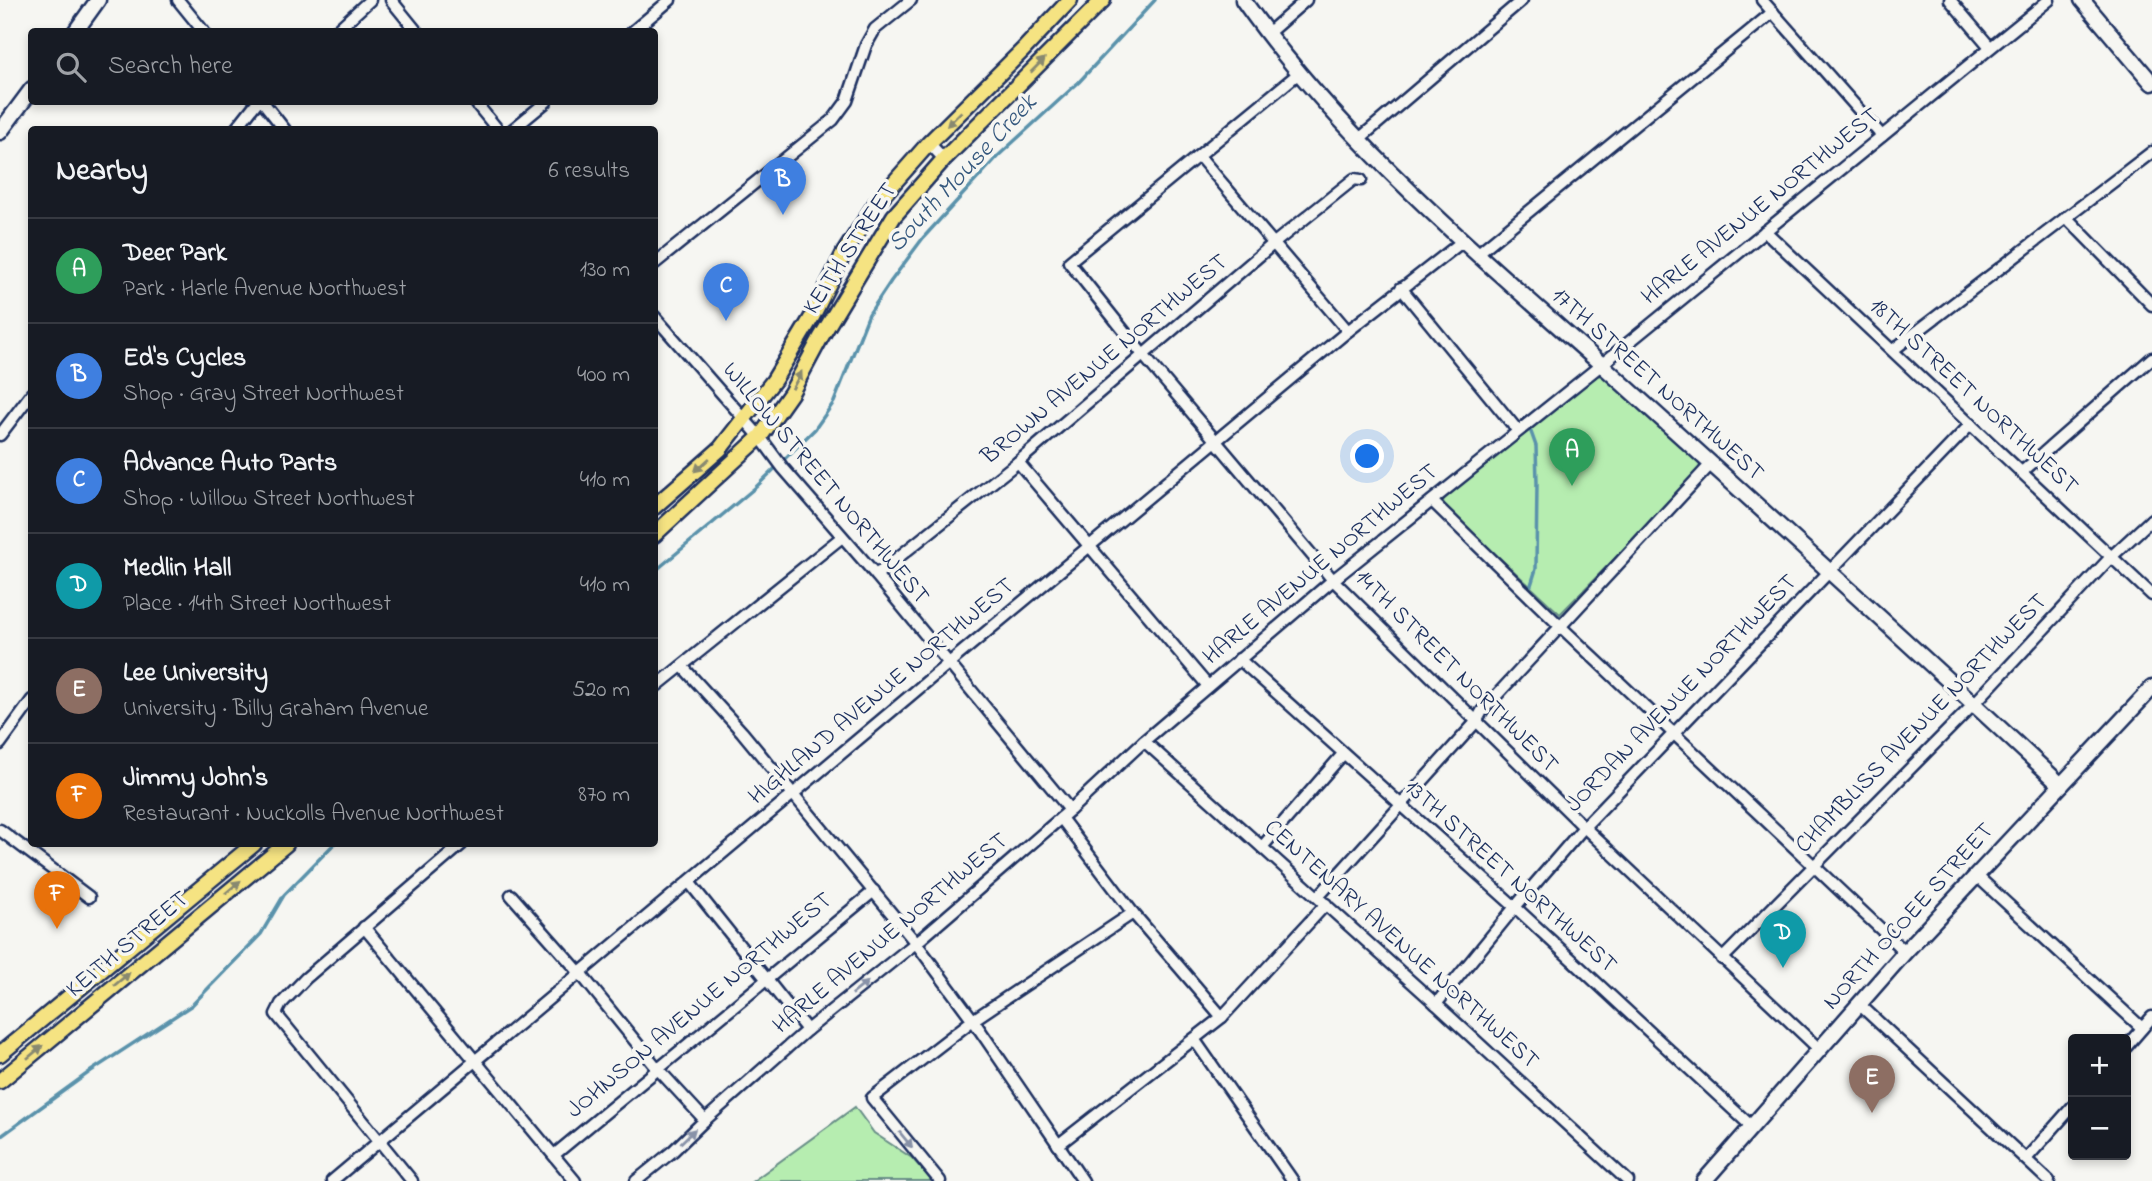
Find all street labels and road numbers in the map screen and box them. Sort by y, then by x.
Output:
street label: HARLE AVENUE NORTHWEST [1634,100,1888,314]
street label: KEITH STREET [795,176,907,322]
street label: BROWN AVENUE NORTHWEST [973,246,1236,475]
street label: 17TH STREET NORTHWEST [1543,280,1772,491]
street label: 18TH STREET NORTHWEST [1860,290,2086,504]
street label: WILLOW STREET NORTHWEST [713,355,937,613]
street label: HARLE AVENUE NORTHWEST [1196,456,1446,674]
street label: 14TH STREET NORTHWEST [1346,562,1566,782]
street label: JORDAN AVENUE NORTHWEST [1558,566,1806,821]
street label: HIGHLAND AVENUE NORTHWEST [741,570,1023,814]
street label: CHAMBLISS AVENUE NORTHWEST [1788,586,2056,862]
street label: 13TH STREET NORTHWEST [1396,772,1625,983]
street label: CENTENARY AVENUE NORTHWEST [1256,812,1547,1079]
street label: NORTH OCOEE STREET [1815,815,2003,1019]
street label: HARLE AVENUE NORTHWEST [766,825,1016,1043]
street label: KEITH STREET [59,883,197,1007]
street label: JOHNSON AVENUE NORTHWEST [560,884,841,1128]

